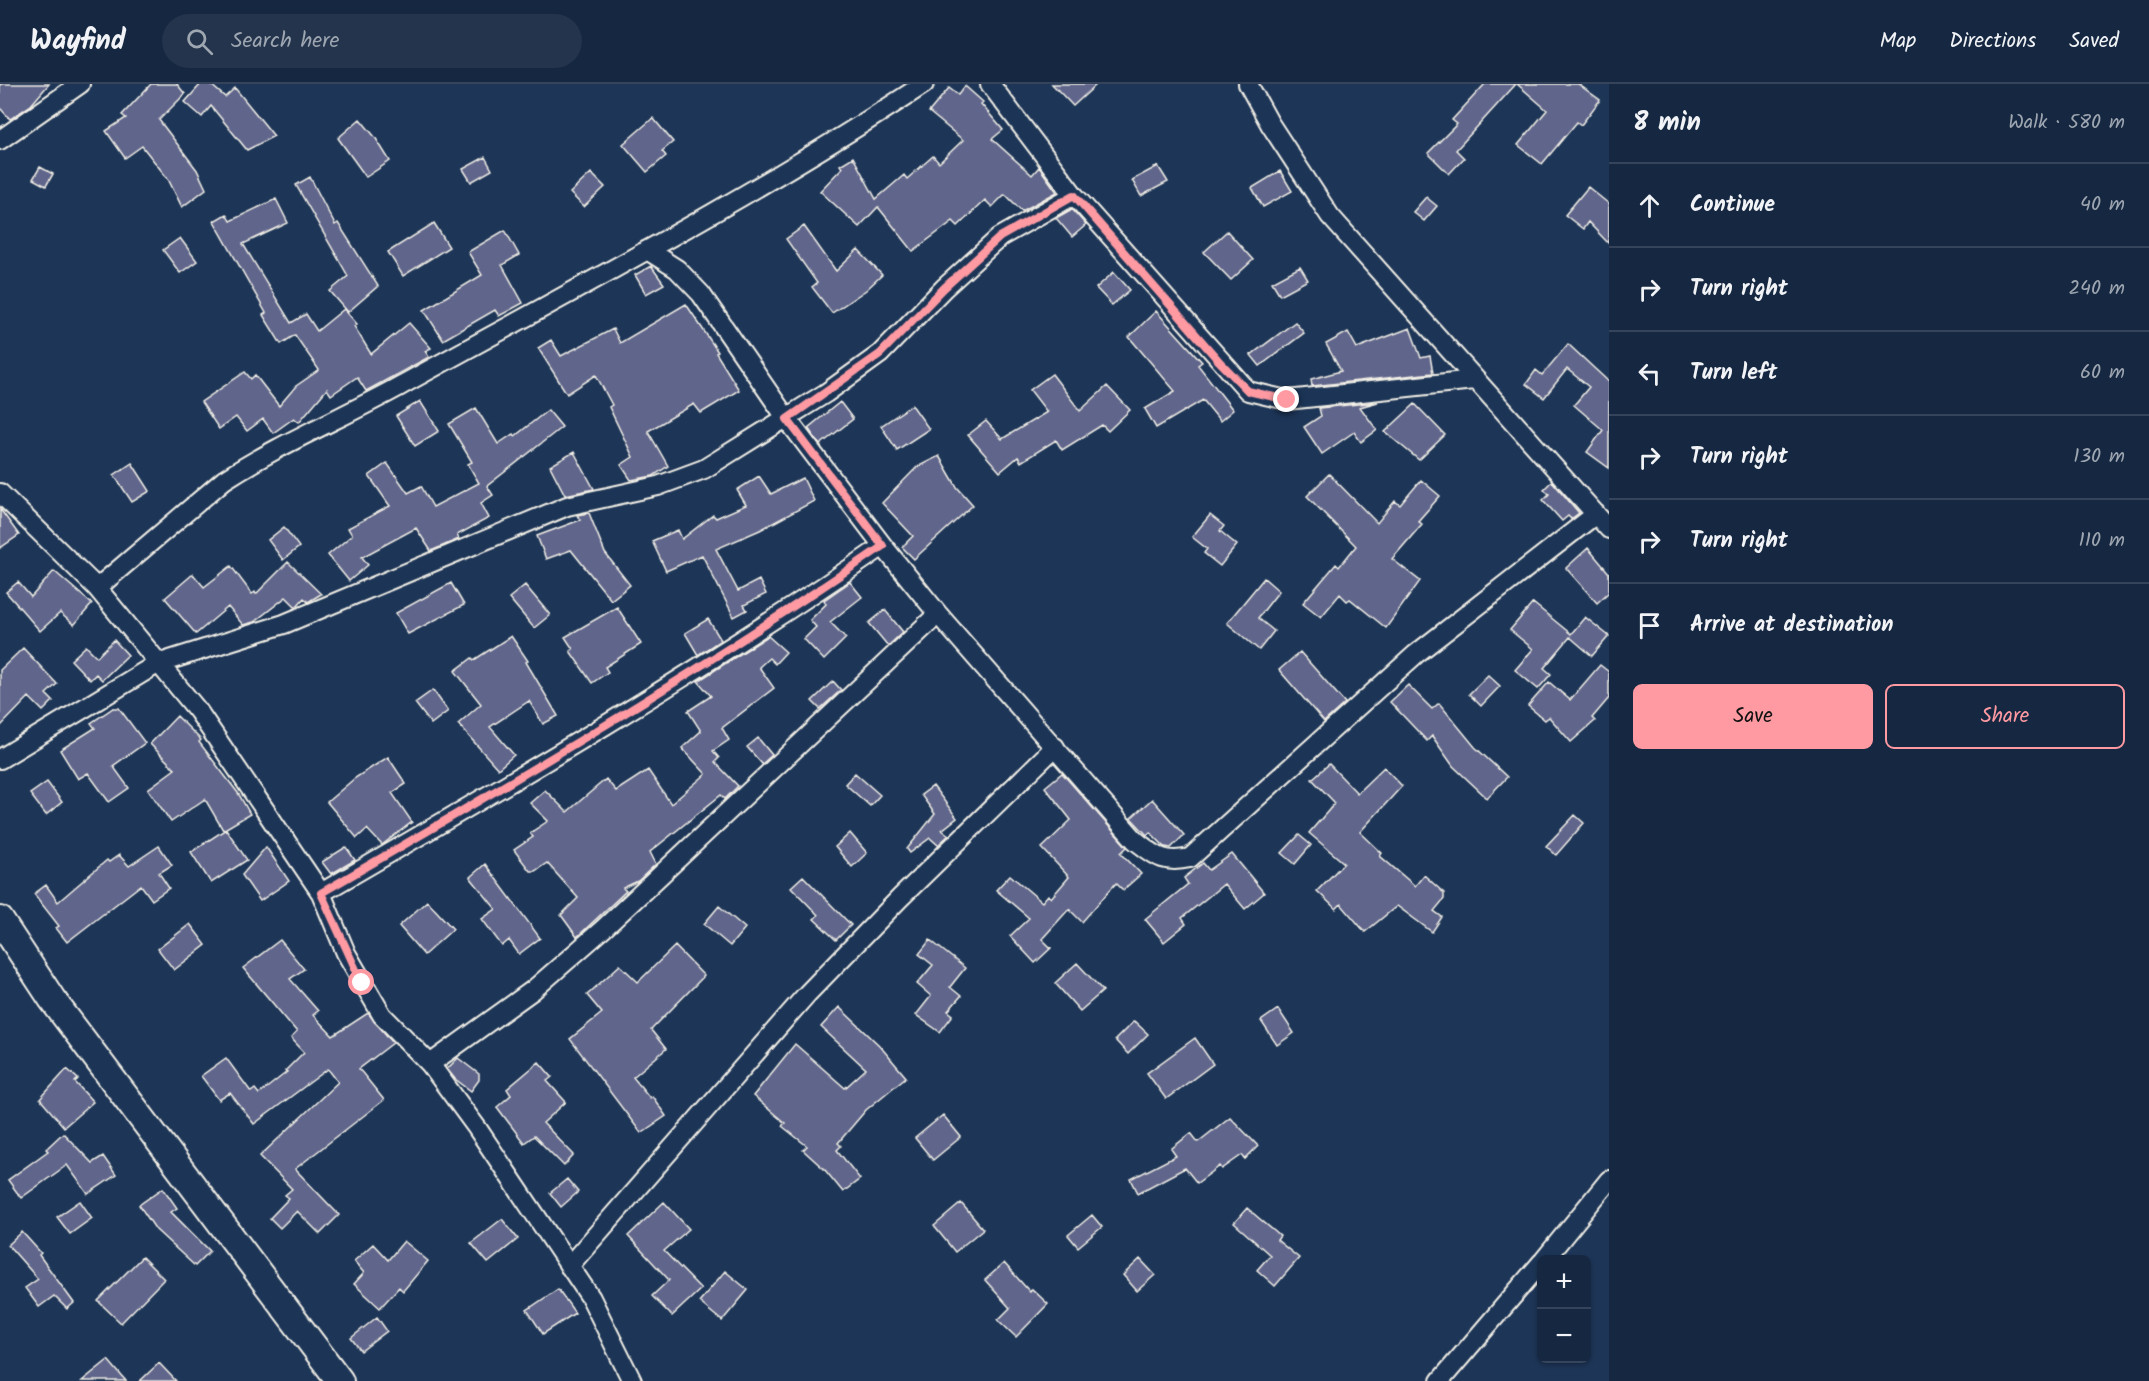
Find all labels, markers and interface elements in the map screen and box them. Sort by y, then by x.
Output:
search box [162,14,582,68]
text: Wayfind [30,19,126,64]
text: Search here [231,24,339,59]
icon: search [183,25,216,58]
text: Map [1880,25,1916,58]
text: Directions [1949,25,2036,58]
text: Saved [2069,25,2119,58]
text: 8 min [1633,102,1701,144]
text: Walk · 580 m [2008,107,2125,139]
text: Continue [1690,188,1775,223]
icon: ahead [1633,189,1666,222]
text: 40 m [2080,189,2125,221]
text: Turn right [1690,272,1788,307]
icon: right [1633,273,1666,306]
text: 240 m [2068,273,2125,305]
text: Turn left [1690,356,1777,391]
icon: left [1633,357,1666,390]
text: 60 m [2080,357,2125,389]
route end [1273,386,1299,412]
text: Turn right [1690,440,1788,475]
icon: right [1633,441,1666,474]
text: 130 m [2073,441,2125,473]
text: Turn right [1690,524,1788,559]
icon: right [1633,525,1666,558]
text: 110 m [2079,525,2125,557]
text: Arrive at destination [1690,608,1893,643]
icon: arrive [1633,609,1666,642]
button: Save [1633,684,1873,749]
button: Share [1885,684,2125,749]
route start [348,969,374,995]
map controls [1537,1255,1591,1363]
button: + [1537,1255,1591,1309]
button: − [1537,1309,1591,1363]

